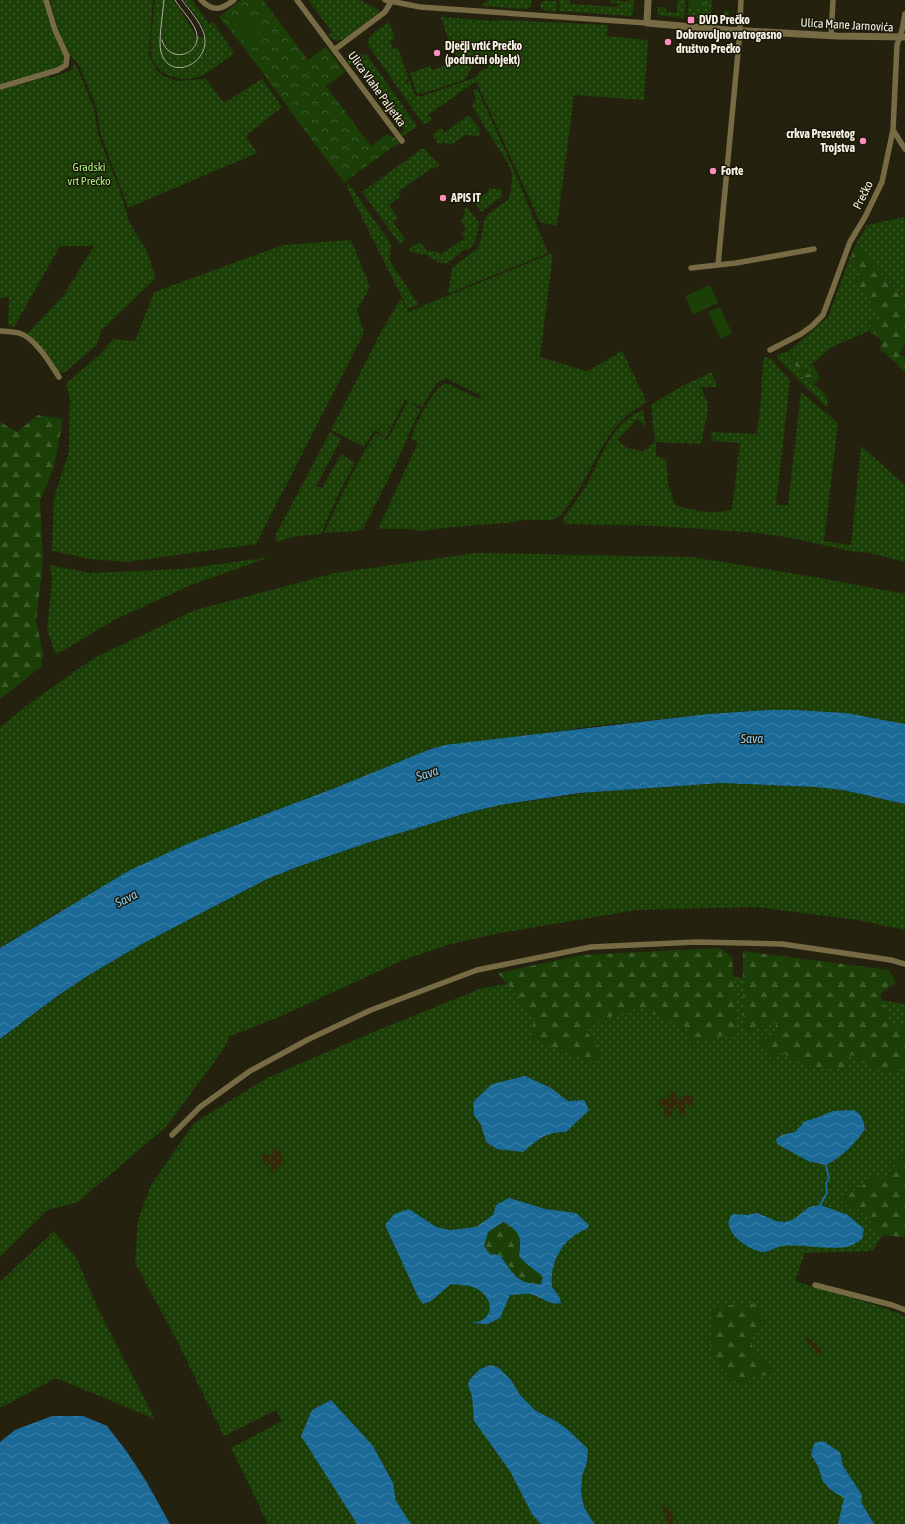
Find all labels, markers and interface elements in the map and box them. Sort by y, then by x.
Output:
place label: DVD Prečko [699,13,750,27]
marker: DVD Prečko [686,15,696,25]
street label: Ulica Mane Jarnovića [800,16,894,34]
place label: Dobrovoljno vatrogasno društvo Prečko [676,28,782,56]
marker: Dobrovoljno vatrogasno društvo Prečko [663,37,673,47]
place label: Dječji vrtić Prečko (područni objekt) [445,39,522,67]
marker: Dječji vrtić Prečko (područni objekt) [432,48,442,58]
street label: Ulica Vlahe Paljetka [345,49,409,129]
place label: crkva Presvetog Trojstva [786,127,856,155]
marker: crkva Presvetog Trojstva [858,136,868,146]
park label: Gradski vrt Prečko [67,160,111,188]
place label: Forte [721,164,744,178]
marker: Forte [708,166,718,176]
street label: Prečko [850,178,876,212]
place label: APIS IT [450,191,482,205]
marker: APIS IT [438,193,448,203]
water label: Sava [740,731,763,746]
water label: Sava [413,763,440,784]
water label: Sava [112,887,140,911]

